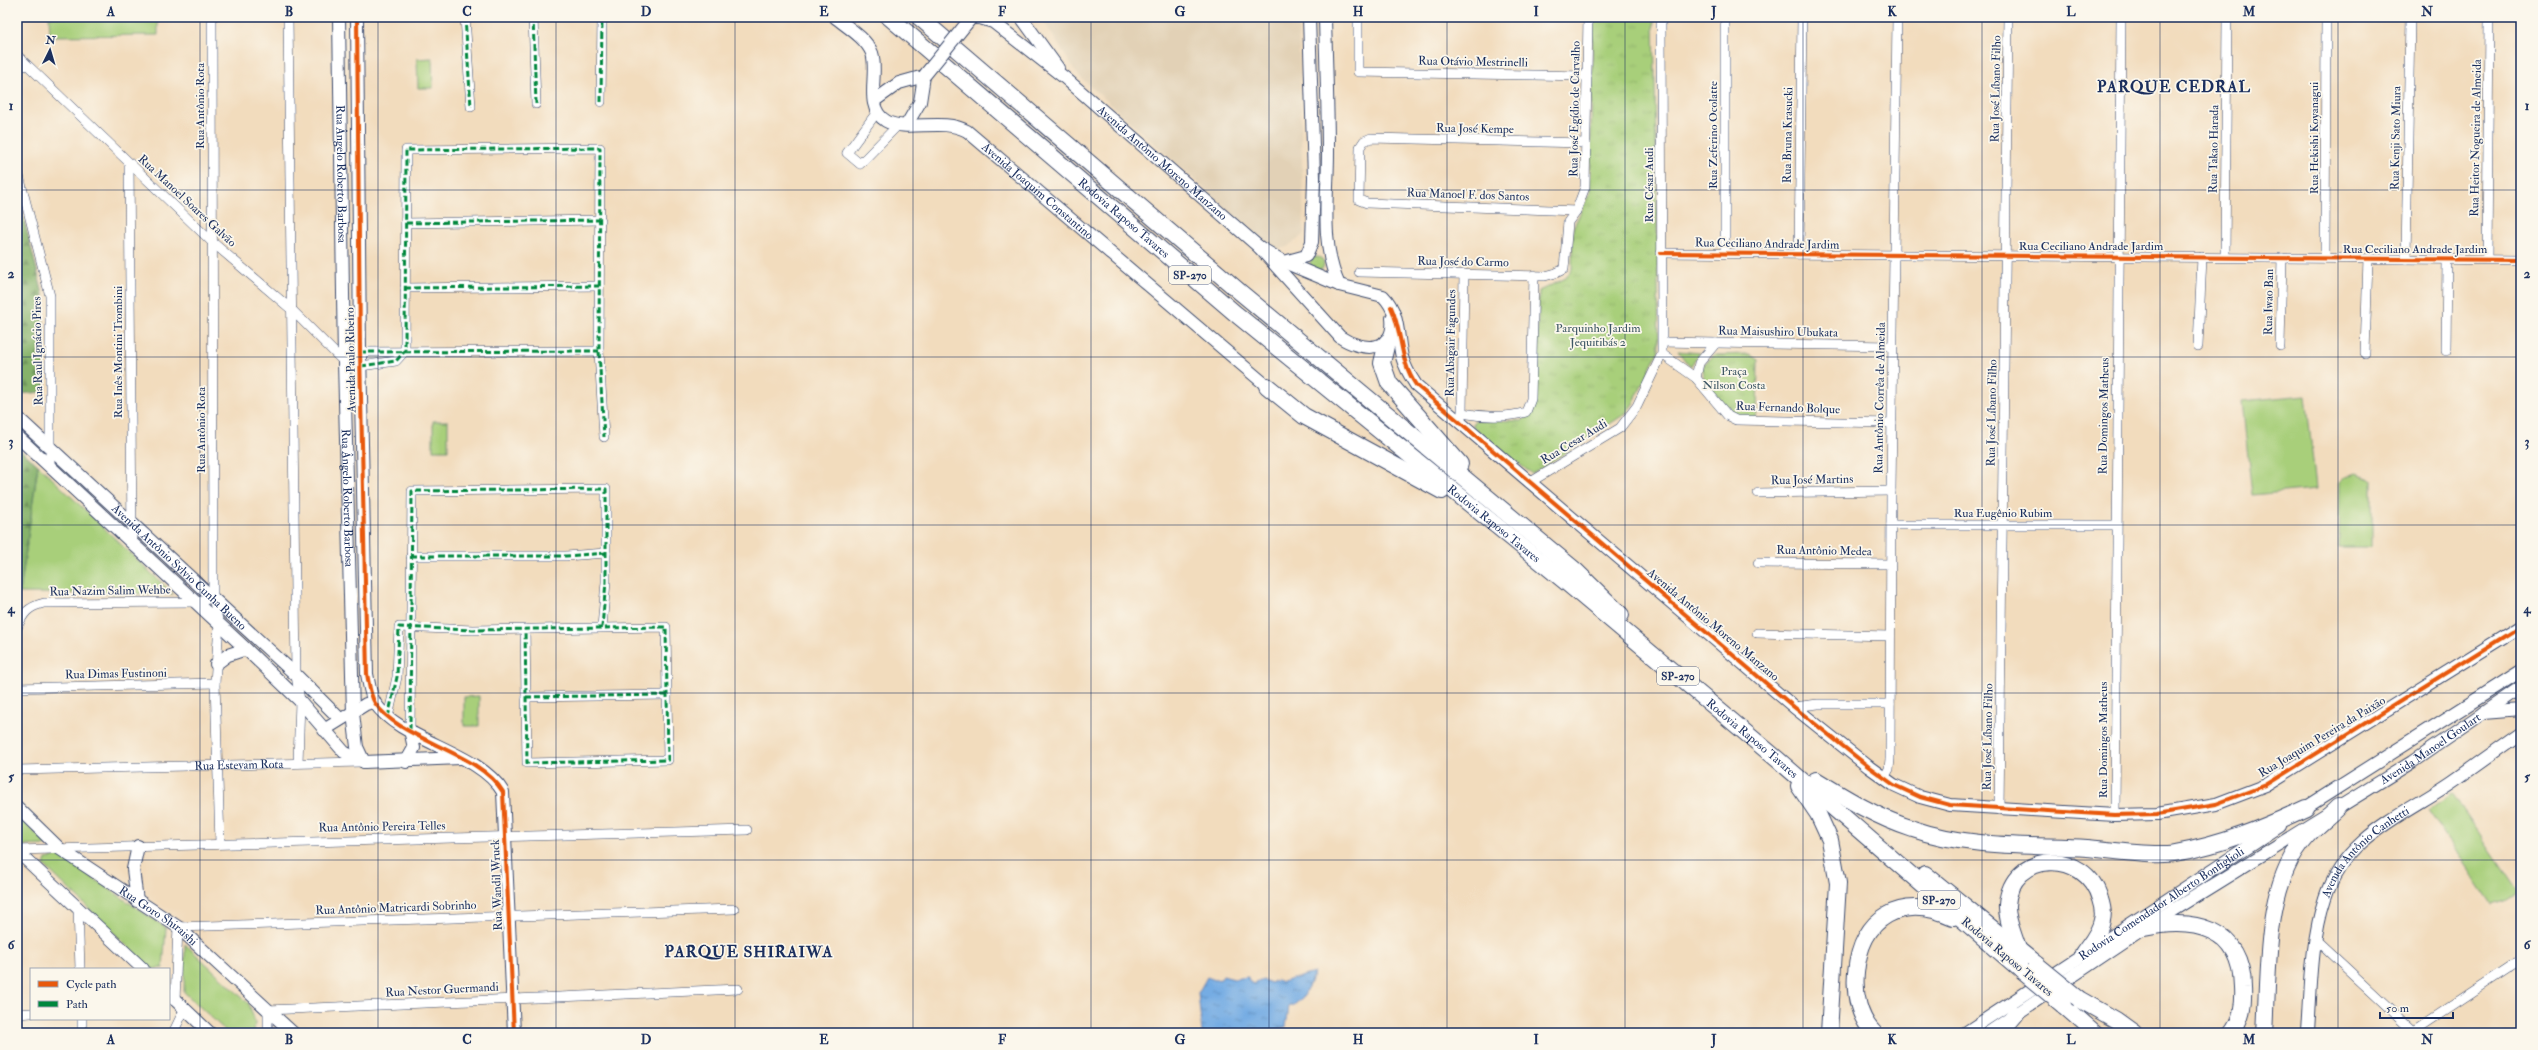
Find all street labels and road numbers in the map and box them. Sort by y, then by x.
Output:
street label: Rua José Líbano Filho [1988,35,2004,143]
street label: Rua José Egídio de Carvalho [1566,41,1584,177]
street label: Rua Otávio Mestrinelli [1418,54,1528,70]
street label: Rua Heitor Nogueira de Almeida [2467,58,2485,217]
street label: Rua Antônio Rota [193,62,208,149]
street label: Rua Zeferino Ocolatte [1706,81,1721,189]
street label: Rua Hekishi Koyanagui [2307,82,2322,194]
street label: Rua Kenji Sato Miura [2388,85,2404,190]
street label: Rua Bruna Krasucki [1780,87,1796,183]
street label: Avenida Antônio Moreno Manzano [1094,101,1231,224]
street label: Rua Takao Harada [2206,104,2222,193]
street label: Rua Ângelo Roberto Barbosa [333,105,350,244]
street label: Rua José Kempe [1436,121,1514,137]
street label: Avenida Joaquim Constantino [978,139,1097,243]
street label: Rua César Audi [1642,148,1657,222]
street label: Rua Manoel Soares Galvão [135,152,239,250]
street label: Rodovia Raposo Tavares [1075,175,1173,261]
street label: Rua Manoel F. dos Santos [1406,185,1530,205]
street label: Rua Ceciliano Andrade Jardim [1695,235,1840,253]
street label: Rua Ceciliano Andrade Jardim [2019,239,2164,254]
street label: Rua Ceciliano Andrade Jardim [2343,242,2488,257]
street label: Rua José do Carmo [1417,254,1509,270]
road number: SP-270 [1169,266,1211,284]
street label: Rua Iwao Ban [2261,269,2277,335]
street label: Rua Inês Montini Trombini [111,286,126,418]
street label: Rua Abagair Fagundes [1443,289,1459,397]
street label: Rua Raul Ignácio Pires [30,296,46,406]
street label: Avenida Paulo Ribeiro [343,307,359,414]
street label: Rua Antônio Corrêa de Almeida [1871,321,1889,474]
street label: Rua Maisushiro Ubukata [1718,323,1839,341]
street label: Rua Domingos Matheus [2095,358,2113,474]
street label: Rua José Líbano Filho [1984,359,2000,467]
street label: Rua Antônio Rota [194,386,209,473]
street label: Rua Fernando Bolque [1736,399,1840,417]
street label: Rua Cesar Audi [1538,416,1610,468]
street label: Rua Ângelo Roberto Barbosa [338,429,357,568]
street label: Rua José Martins [1771,472,1853,488]
street label: Rodovia Raposo Tavares [1444,481,1543,566]
street label: Avenida Antônio Sylvio Cunha Bueno [108,500,250,633]
street label: Rua Eugênio Rubim [1954,506,2053,521]
street label: Rua Antônio Medea [1776,543,1873,559]
street label: Avenida Antônio Moreno Manzano [1643,565,1782,685]
street label: Rua Nazim Salim Wehbe [49,582,171,600]
street label: Rua Dimas Fustinoni [65,666,167,682]
road number: SP-270 [1657,667,1699,685]
street label: Rua Domingos Matheus [2096,682,2111,798]
street label: Rua José Líbano Filho [1980,683,1996,791]
street label: Rua Joaquim Pereira da Paixão [2256,693,2388,781]
street label: Rodovia Raposo Tavares [1703,695,1801,781]
street label: Avenida Manoel Goulart [2376,710,2484,788]
street label: Rua Estevam Rota [194,756,285,773]
street label: Avenida Antônio Canhetti [2318,803,2412,901]
street label: Rua Antônio Pereira Telles [318,818,446,836]
street label: Rua Wandil Wruck [488,839,506,931]
street label: Rodovia Comendador Alberto Bonfiglioli [2076,844,2247,964]
street label: Rua Goro Shiraishi [116,883,201,949]
road number: SP-270 [1918,891,1960,909]
street label: Rua Antônio Matricardi Sobrinho [315,898,477,918]
street label: Rodovia Raposo Tavares [1958,914,2056,1000]
street label: Rua Nestor Guermandi [385,980,499,1000]

